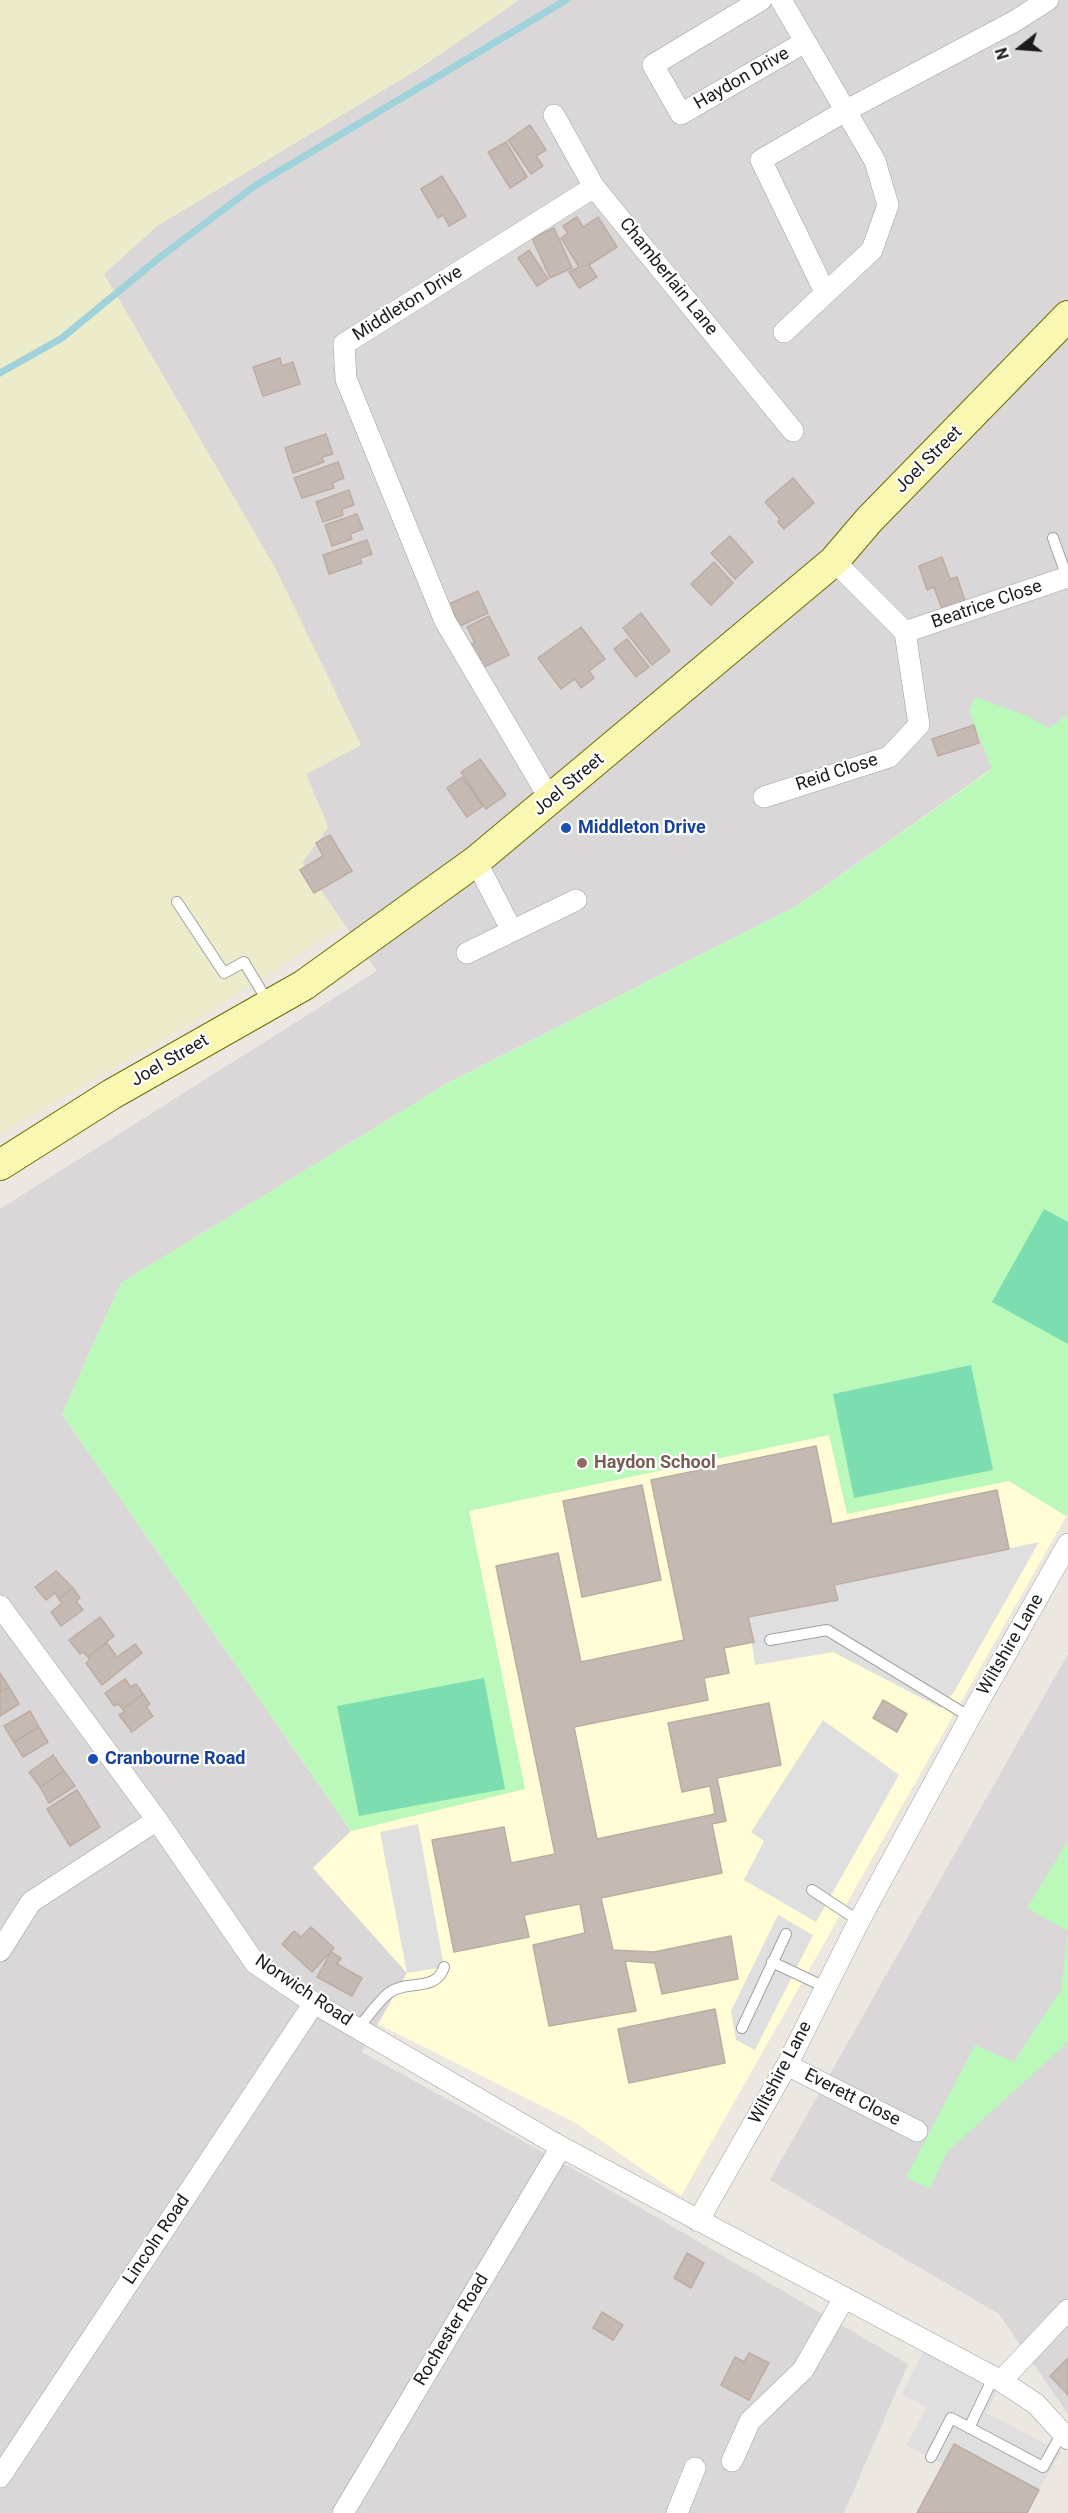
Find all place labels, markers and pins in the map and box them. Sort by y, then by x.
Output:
place label: Middleton Drive [578,817,706,839]
marker: Middleton Drive [559,821,573,835]
place label: Haydon School [594,1452,716,1474]
marker: Haydon School [575,1456,589,1470]
place label: Cranbourne Road [105,1748,245,1770]
marker: Cranbourne Road [86,1752,100,1766]

